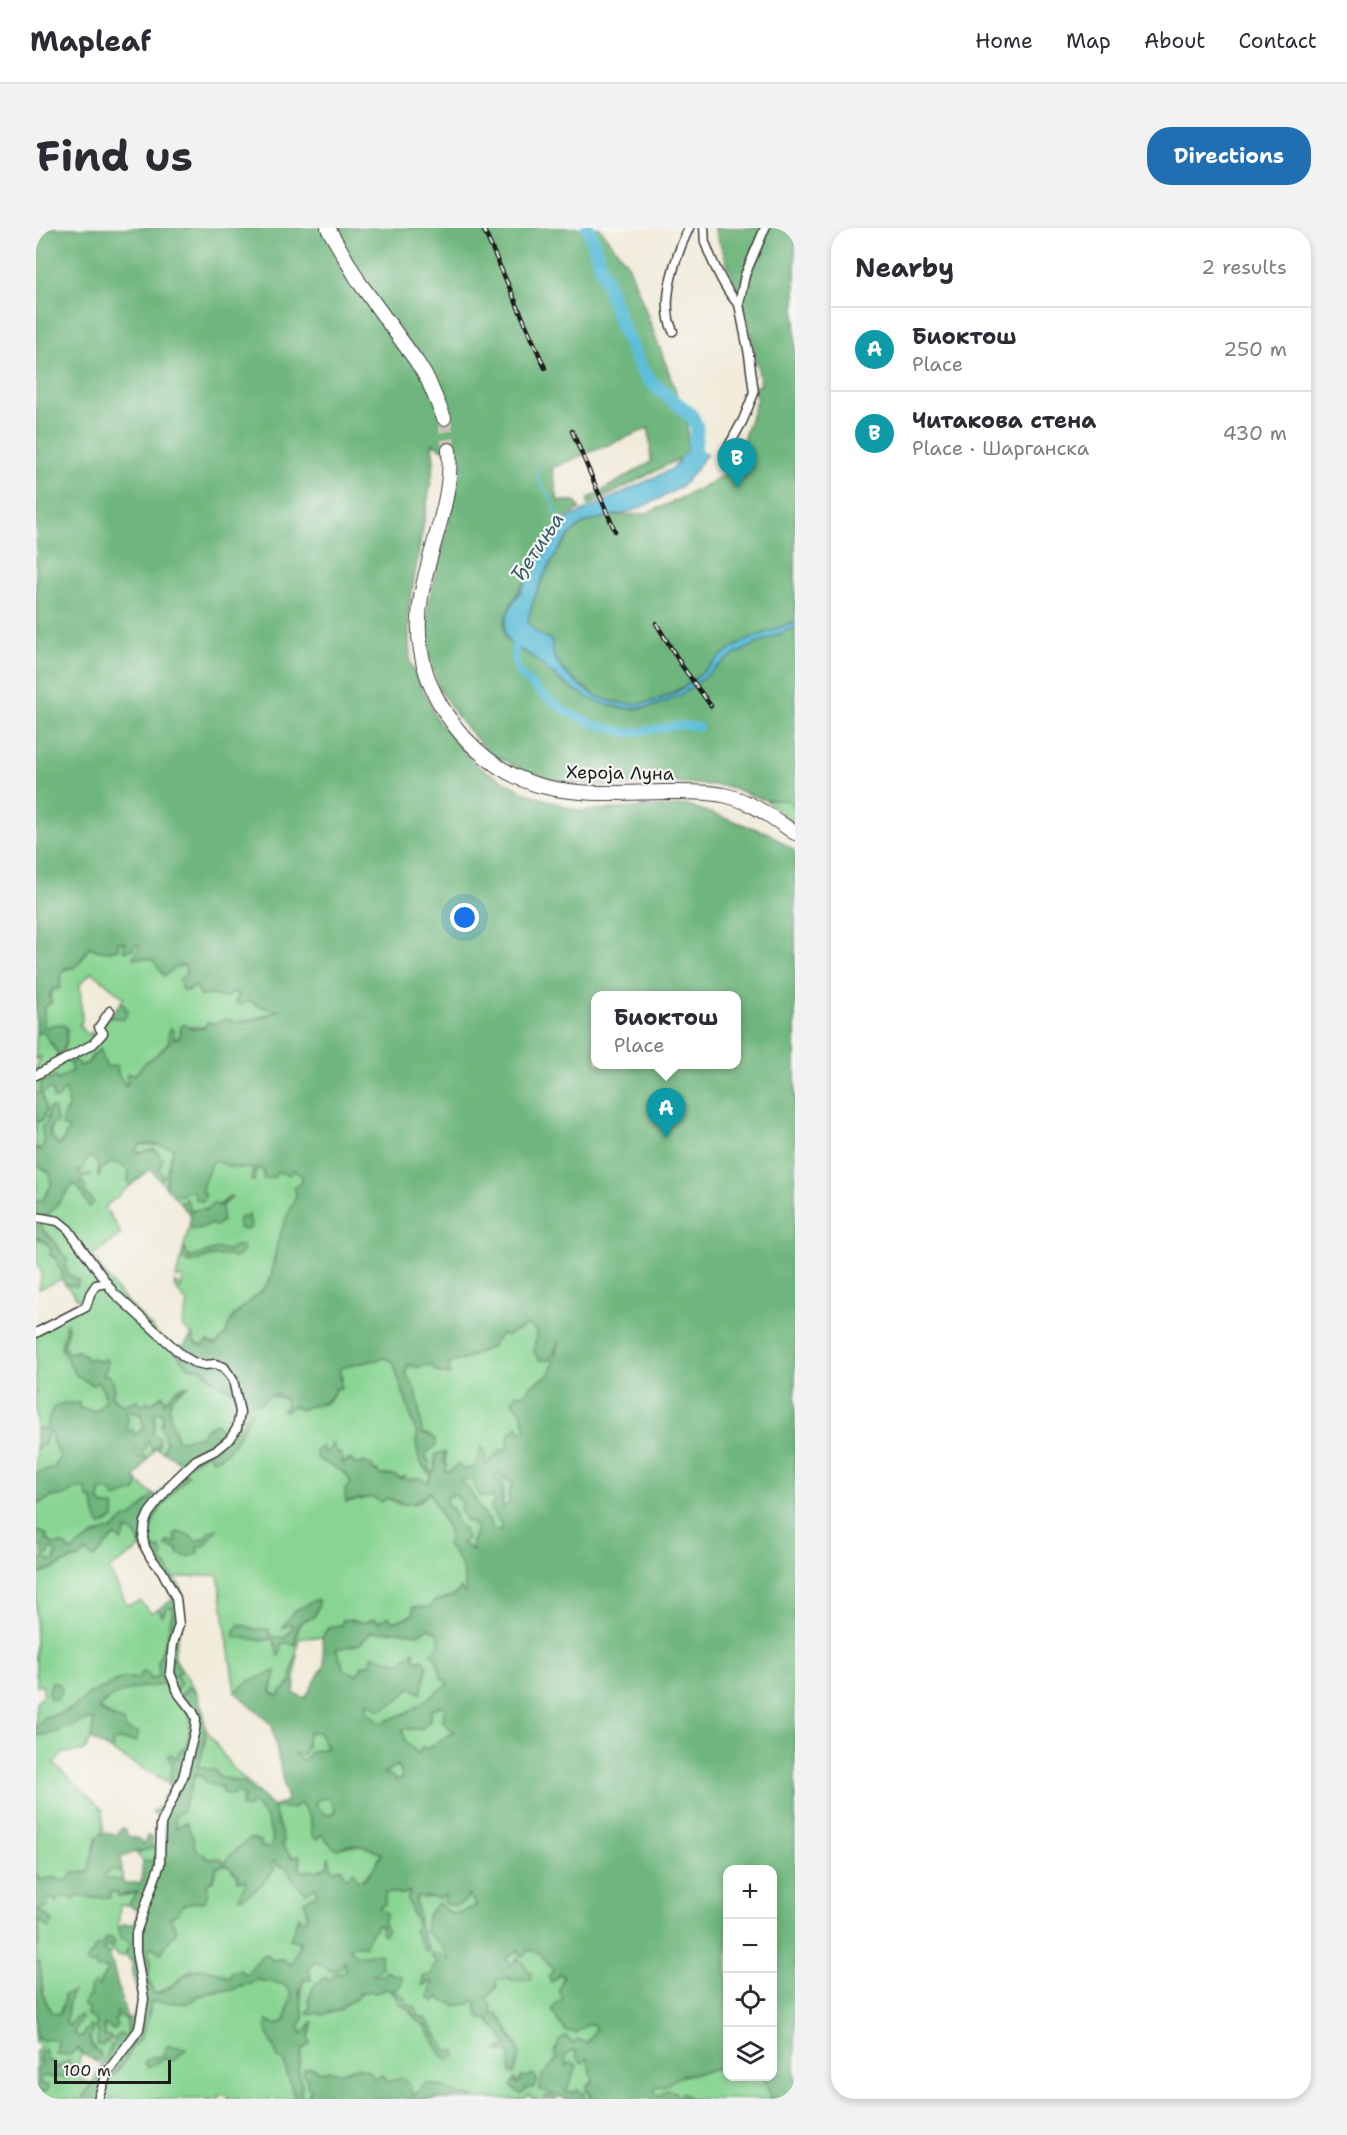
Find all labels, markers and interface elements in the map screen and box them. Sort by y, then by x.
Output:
text: Mapleaf [30,22,151,60]
text: Home [975,27,1033,55]
text: Map [1066,27,1111,55]
text: About [1144,27,1205,55]
text: Contact [1238,27,1317,55]
button: Directions [1147,127,1311,185]
text: Find us [36,128,193,184]
text: Nearby [855,250,954,285]
text: 2 results [1201,254,1287,280]
text: Биоктош [912,322,1017,351]
text: A [867,336,882,362]
text: 250 m [1223,336,1287,362]
text: Place [912,351,963,377]
text: Читакова стена [912,406,1096,435]
text: B [868,420,881,446]
text: 430 m [1223,420,1287,446]
text: Place · Шарганска [912,435,1089,461]
pin: B [718,438,756,488]
water label: Ђетиња [504,507,570,587]
street label: Хероја Луна [566,760,674,786]
your location [450,903,479,932]
popup [591,991,741,1069]
text: Биоктош [614,1003,718,1032]
text: Place [614,1032,665,1058]
pin: A [646,1088,686,1138]
map controls [723,1865,777,2081]
button: + [723,1865,777,1919]
button: − [723,1919,777,1973]
button: locate [723,1973,777,2027]
button: layers [723,2027,777,2081]
scale bar [54,2057,171,2084]
text: 100 m [63,2060,111,2081]

